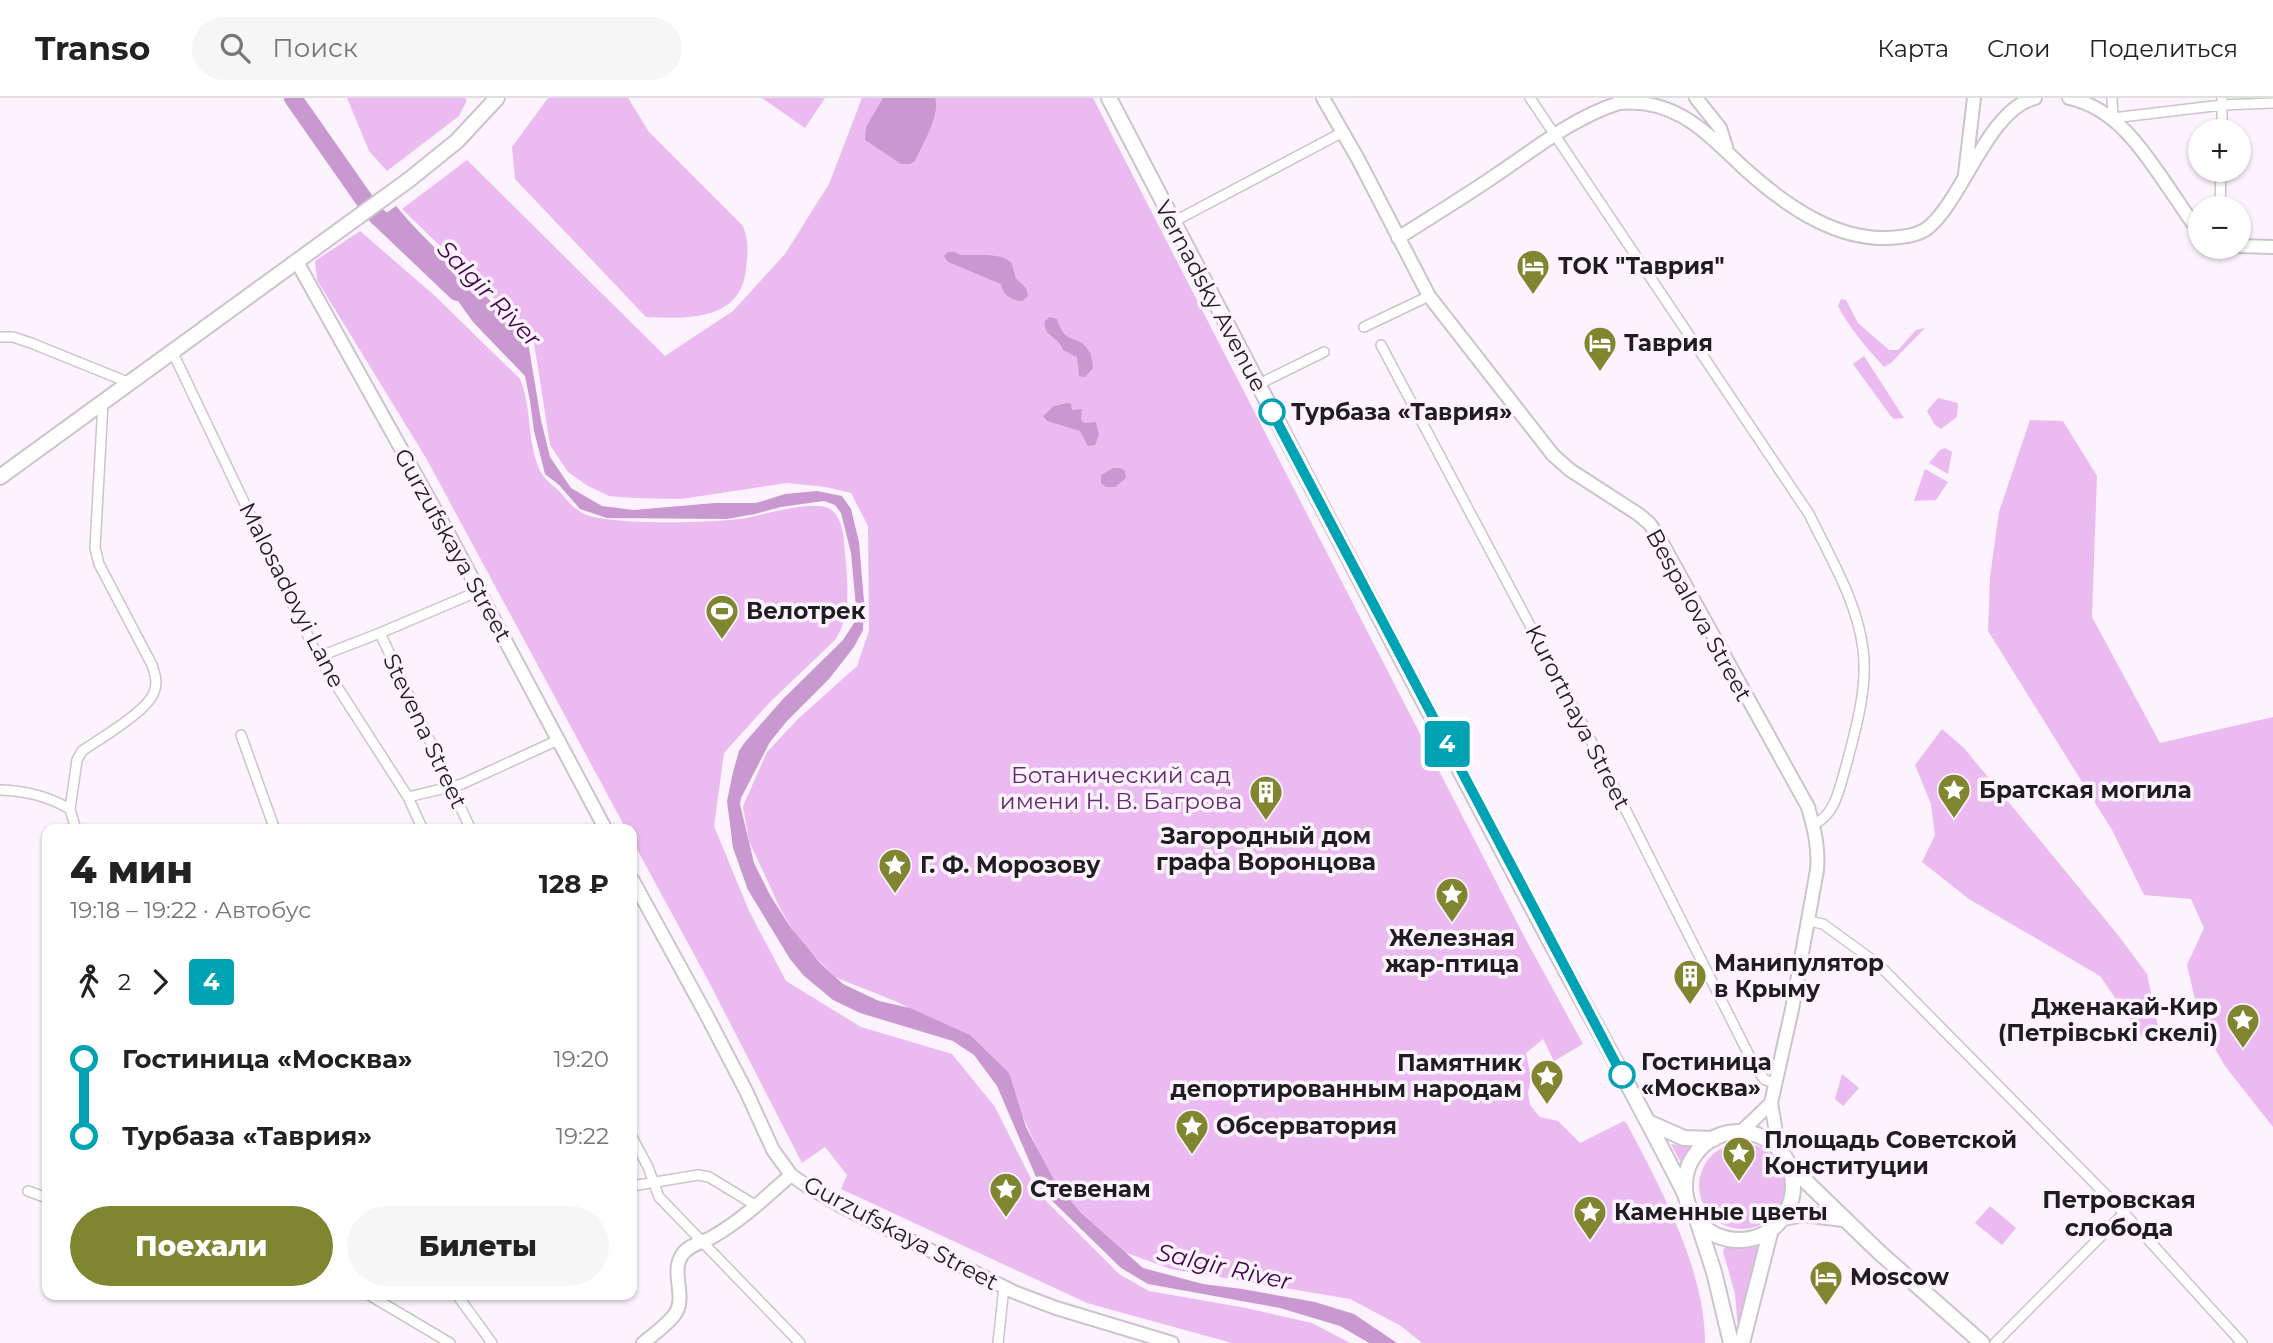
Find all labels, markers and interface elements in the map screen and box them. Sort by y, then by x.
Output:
search box [192,17,682,80]
text: Transo [35,28,150,68]
icon: search [216,29,254,67]
text: Поиск [272,32,358,64]
text: Карта [1877,34,1949,63]
text: Слои [1987,34,2051,63]
text: Поделиться [2089,34,2238,63]
map controls [2188,119,2251,259]
button: + [2188,119,2251,182]
street label: Vernadsky Avenue [1149,196,1273,396]
button: − [2188,196,2251,259]
water label: Salgir River [431,234,548,354]
hotel icon: ТОК "Таврия" [1514,247,1552,296]
place label: ТОК "Таврия" [1558,252,1725,280]
hotel icon: Таврия [1581,324,1619,373]
place label: Таврия [1624,329,1713,357]
place label: Турбаза «Таврия» [1291,398,1512,426]
marker: Турбаза «Таврия» [1259,399,1285,425]
street label: Gurzufskaya Street [388,444,518,646]
street label: Malosadovyi Lane [233,498,351,692]
street label: Bespalova Street [1640,524,1758,706]
sports icon: Велотрек [703,592,741,641]
place label: Велотрек [746,597,866,625]
street label: Kurortnaya Street [1519,620,1637,814]
street label: Stevena Street [377,649,473,813]
line badge: 4 [1424,721,1470,767]
text: 4 [1439,729,1455,758]
park label: Ботанический сад имени Н. В. Багрова [1000,761,1242,815]
place icon: Братская могила [1935,771,1973,820]
building icon: Загородный дом графа Воронцова [1247,773,1285,822]
place label: Братская могила [1979,776,2192,804]
place label: Загородный дом графа Воронцова [1156,822,1376,876]
text: 4 мин [70,846,193,893]
place icon: Г. Ф. Морозову [876,846,914,895]
place label: Г. Ф. Морозову [920,851,1101,879]
text: 128 ₽ [539,868,609,900]
place icon: Железная жар-птица [1433,875,1471,924]
text: 19:18 – 19:22 · Автобус [70,896,311,924]
place label: Железная жар-птица [1385,924,1519,978]
place label: Манипулятор в Крыму [1714,949,1884,1003]
building icon: Манипулятор в Крыму [1671,957,1709,1006]
icon: walk [70,963,108,1001]
icon: forward [141,963,179,1001]
text: 4 [203,967,220,996]
text: 2 [118,968,131,996]
place label: Дженакай-Кир (Петрівські скелі) [1998,993,2218,1047]
place icon: Дженакай-Кир (Петрівські скелі) [2224,1001,2262,1050]
text: Гостиница «Москва» [122,1043,413,1075]
text: 19:20 [554,1045,609,1073]
place label: Гостиница «Москва» [1641,1048,1772,1102]
place label: Памятник депортированным народам [1171,1049,1522,1103]
place icon: Памятник депортированным народам [1528,1057,1566,1106]
marker: Гостиница «Москва» [1609,1062,1635,1088]
place icon: Обсерватория [1173,1107,1211,1156]
place label: Обсерватория [1216,1112,1397,1140]
text: Турбаза «Таврия» [122,1120,372,1152]
text: 19:22 [556,1122,609,1150]
place label: Площадь Советской Конституции [1764,1126,2017,1180]
place icon: Площадь Советской Конституции [1720,1134,1758,1183]
street label: Gurzufskaya Street [799,1170,1003,1296]
place icon: Стевенам [987,1170,1025,1219]
place label: Стевенам [1030,1175,1151,1203]
district label: Петровская слобода [2042,1185,2196,1242]
place icon: Каменные цветы [1571,1193,1609,1242]
place label: Каменные цветы [1614,1198,1828,1226]
button: Поехали [70,1206,333,1286]
button: Билеты [347,1206,609,1286]
water label: Salgir River [1154,1237,1295,1296]
hotel icon: Moscow [1807,1258,1845,1307]
place label: Moscow [1850,1263,1949,1291]

